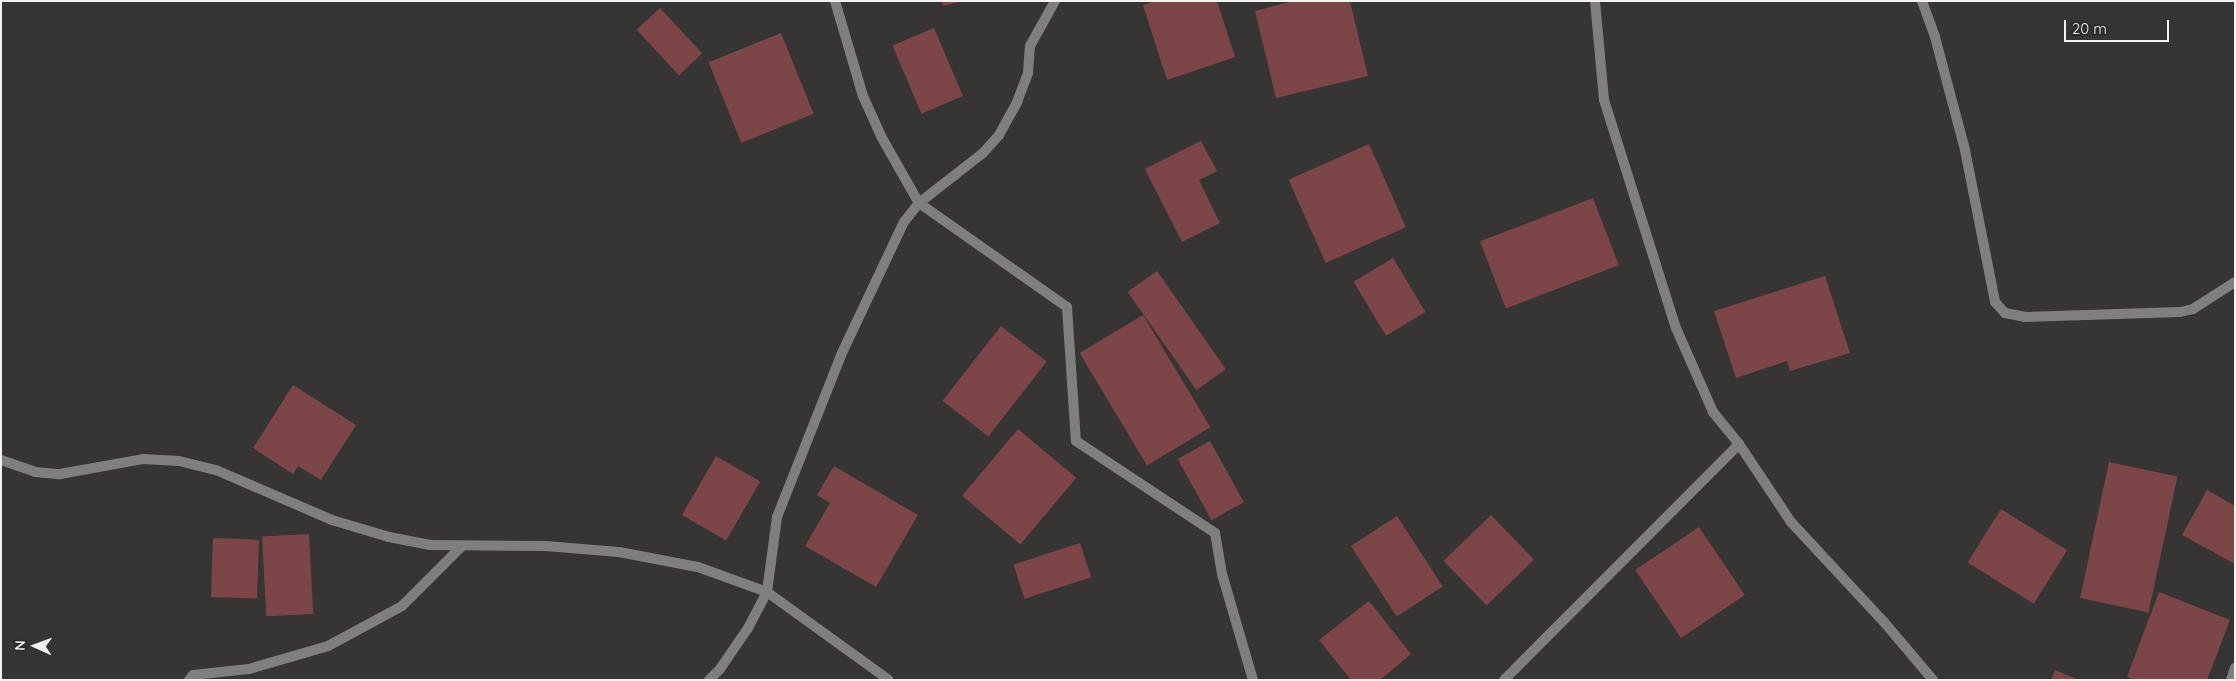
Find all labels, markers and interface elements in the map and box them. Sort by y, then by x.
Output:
scale bar [2066,10,2171,42]
text: 20 m [2072,19,2107,38]
north arrow [10,621,60,671]
text: N [11,640,29,651]

